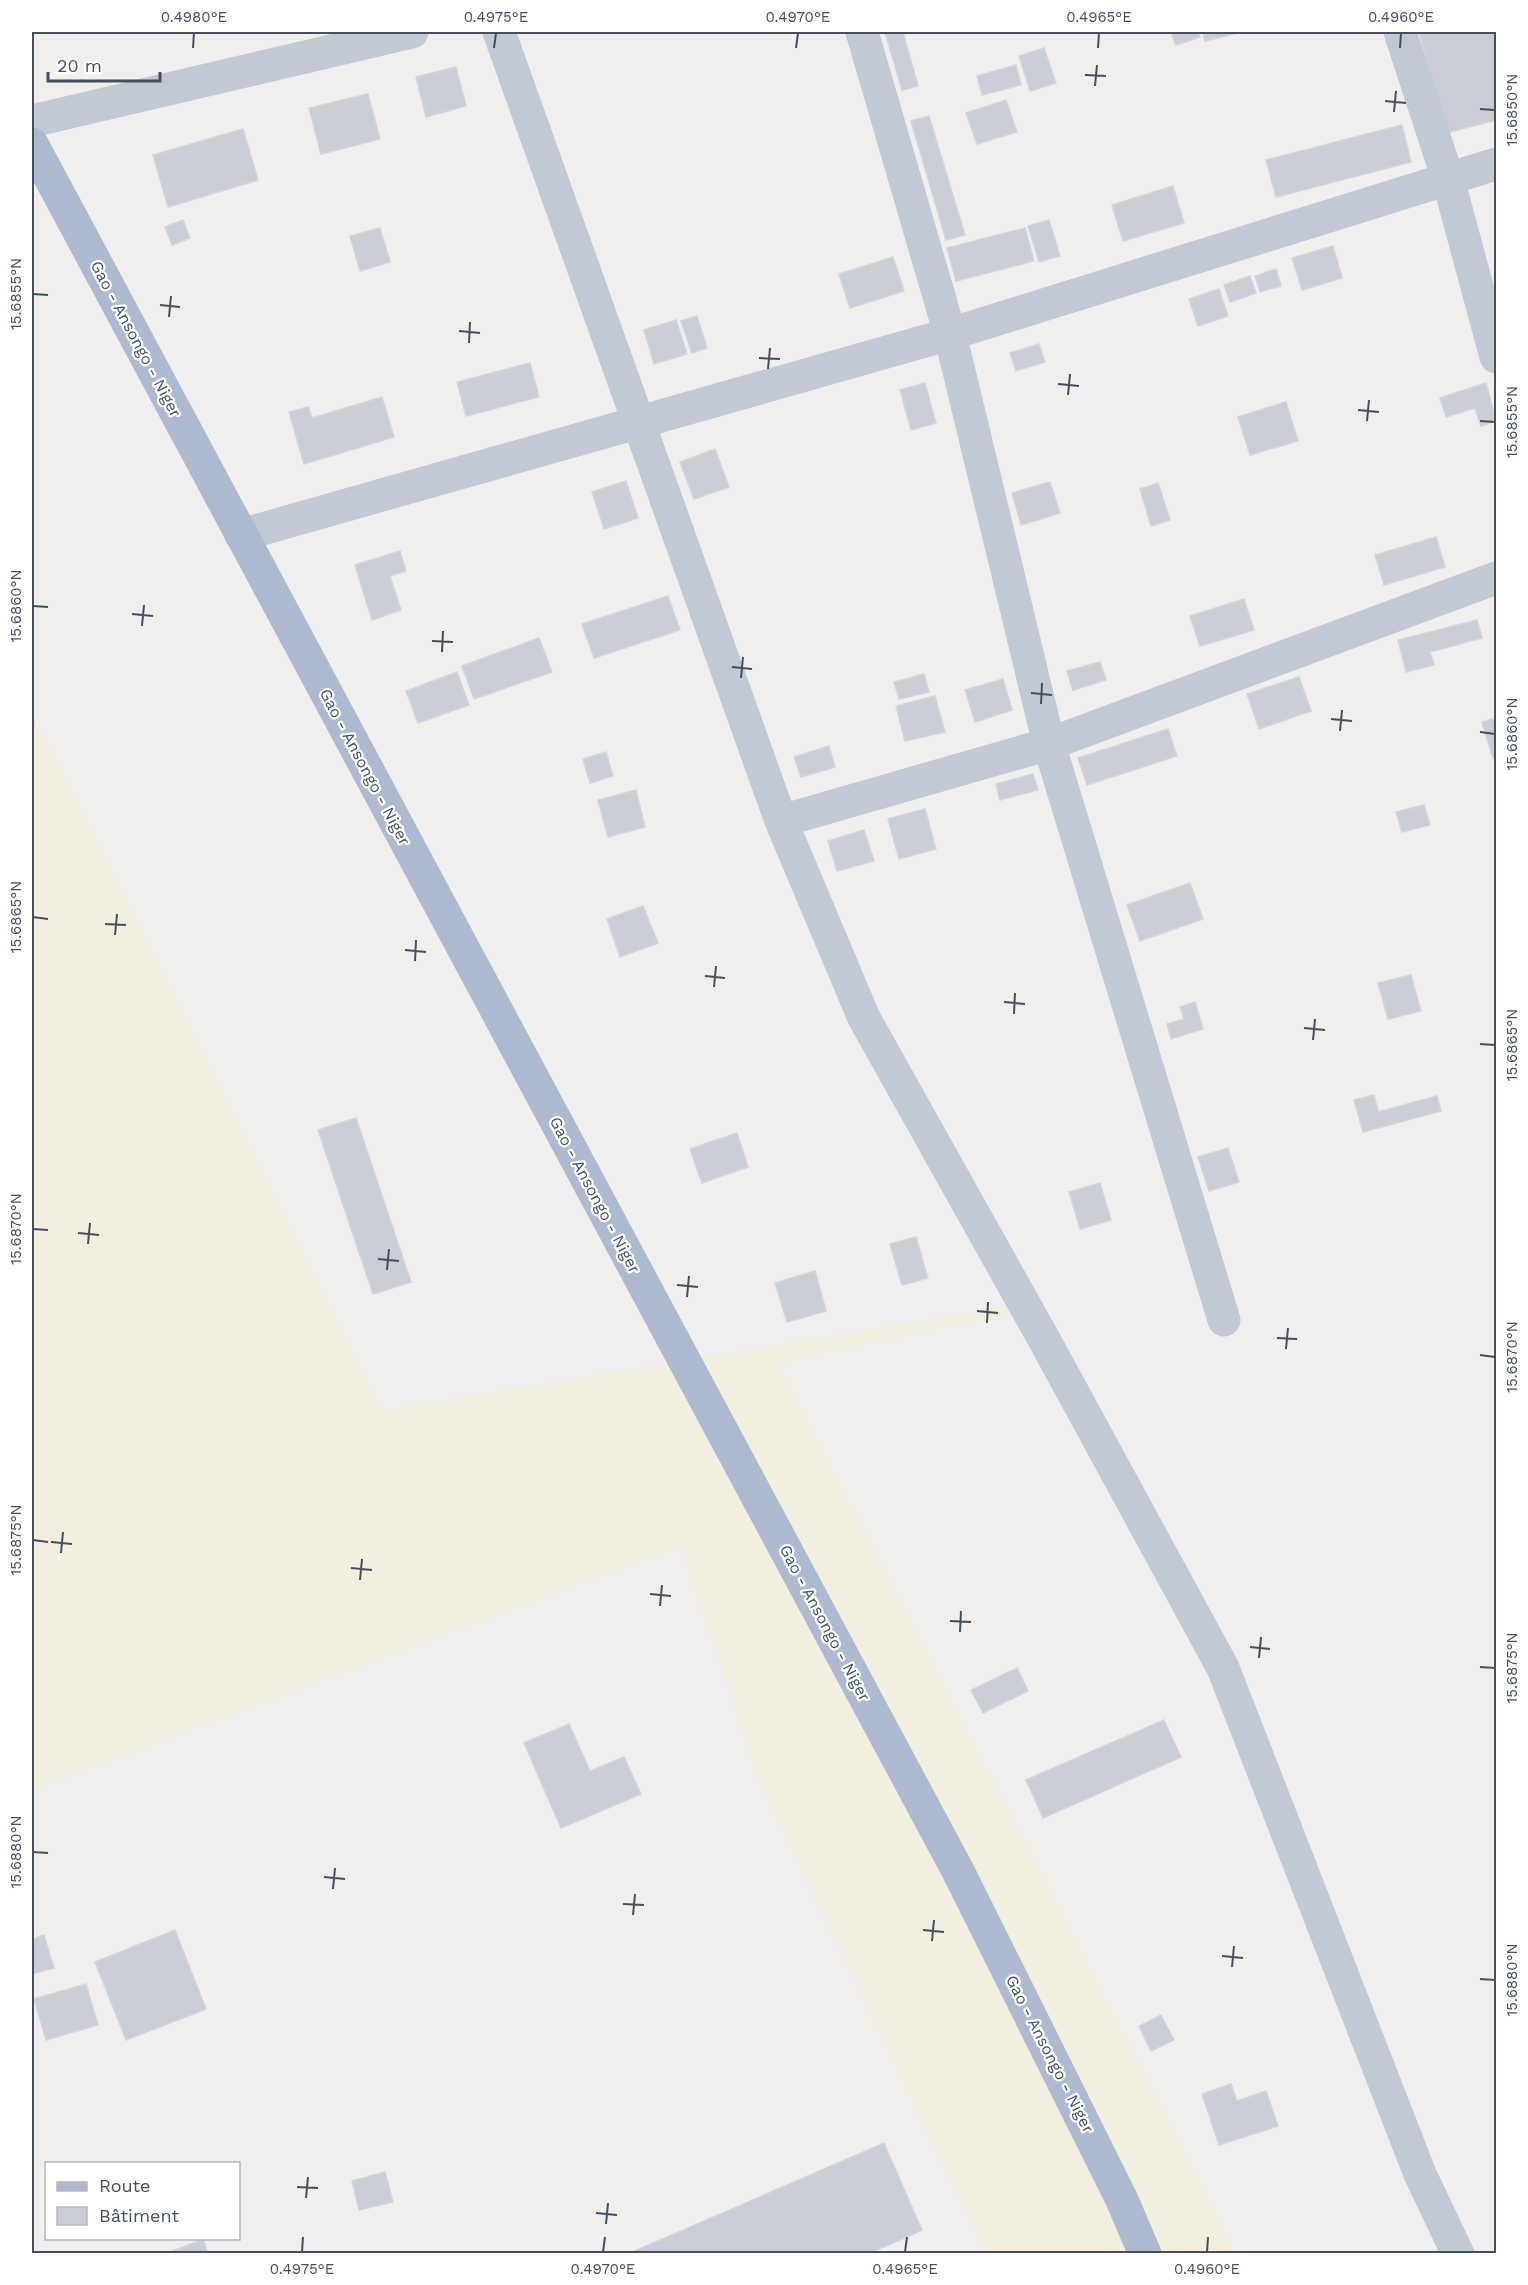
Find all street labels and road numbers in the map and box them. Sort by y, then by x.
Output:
street label: Gao - Ansongo - Niger [87,257,186,421]
street label: Gao - Ansongo - Niger [316,685,415,849]
street label: Gao - Ansongo - Niger [546,1113,645,1277]
street label: Gao - Ansongo - Niger [776,1541,875,1705]
street label: Gao - Ansongo - Niger [1002,1972,1098,2136]

